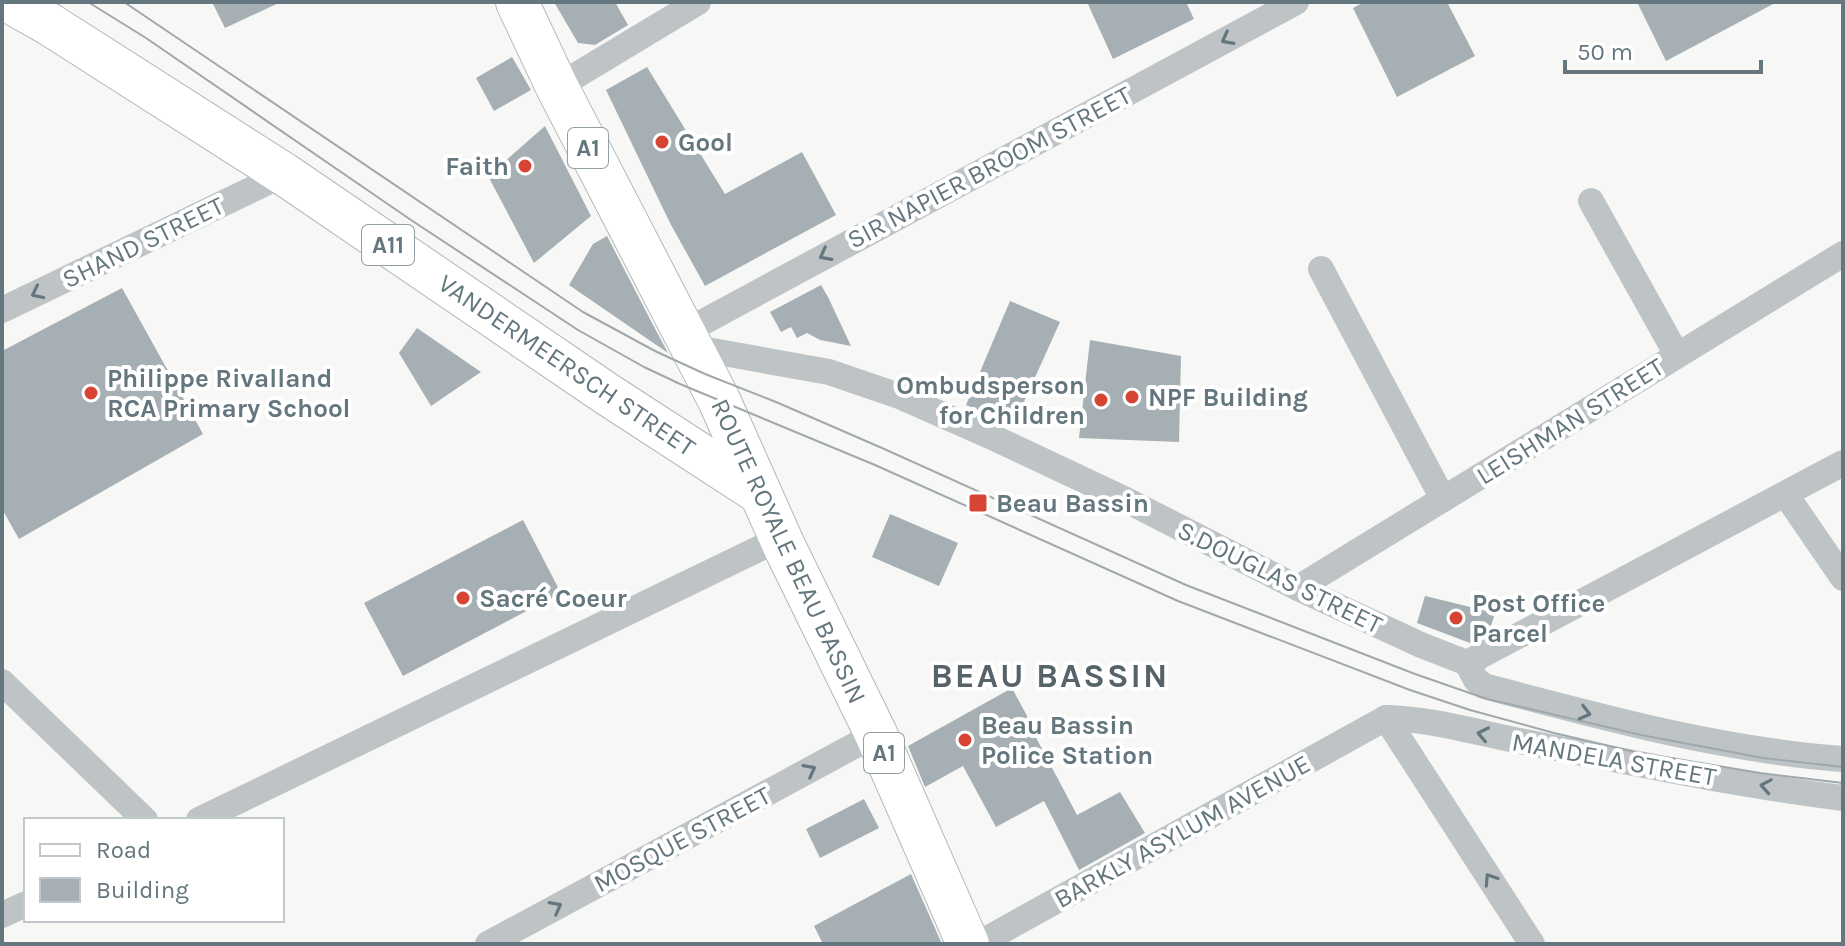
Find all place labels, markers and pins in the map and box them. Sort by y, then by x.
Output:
place label: Gool [678,127,733,158]
marker: Gool [653,133,671,151]
place label: Faith [445,151,509,182]
marker: Faith [516,157,534,175]
place label: Philippe Rivalland RCA Primary School [107,363,351,424]
place label: Ombudsperson for Children [896,370,1085,431]
place label: NPF Building [1148,382,1308,413]
marker: Philippe Rivalland RCA Primary School [82,384,100,402]
marker: NPF Building [1123,388,1141,406]
marker: Ombudsperson for Children [1092,391,1110,409]
place label: Beau Bassin [996,488,1149,519]
marker: Beau Bassin [967,492,989,514]
place label: Sacré Coeur [479,583,627,614]
place label: Post Office Parcel [1472,588,1605,649]
marker: Sacré Coeur [454,589,472,607]
marker: Post Office Parcel [1447,609,1465,627]
place label: Beau Bassin Police Station [981,710,1153,771]
marker: Beau Bassin Police Station [956,731,974,749]

